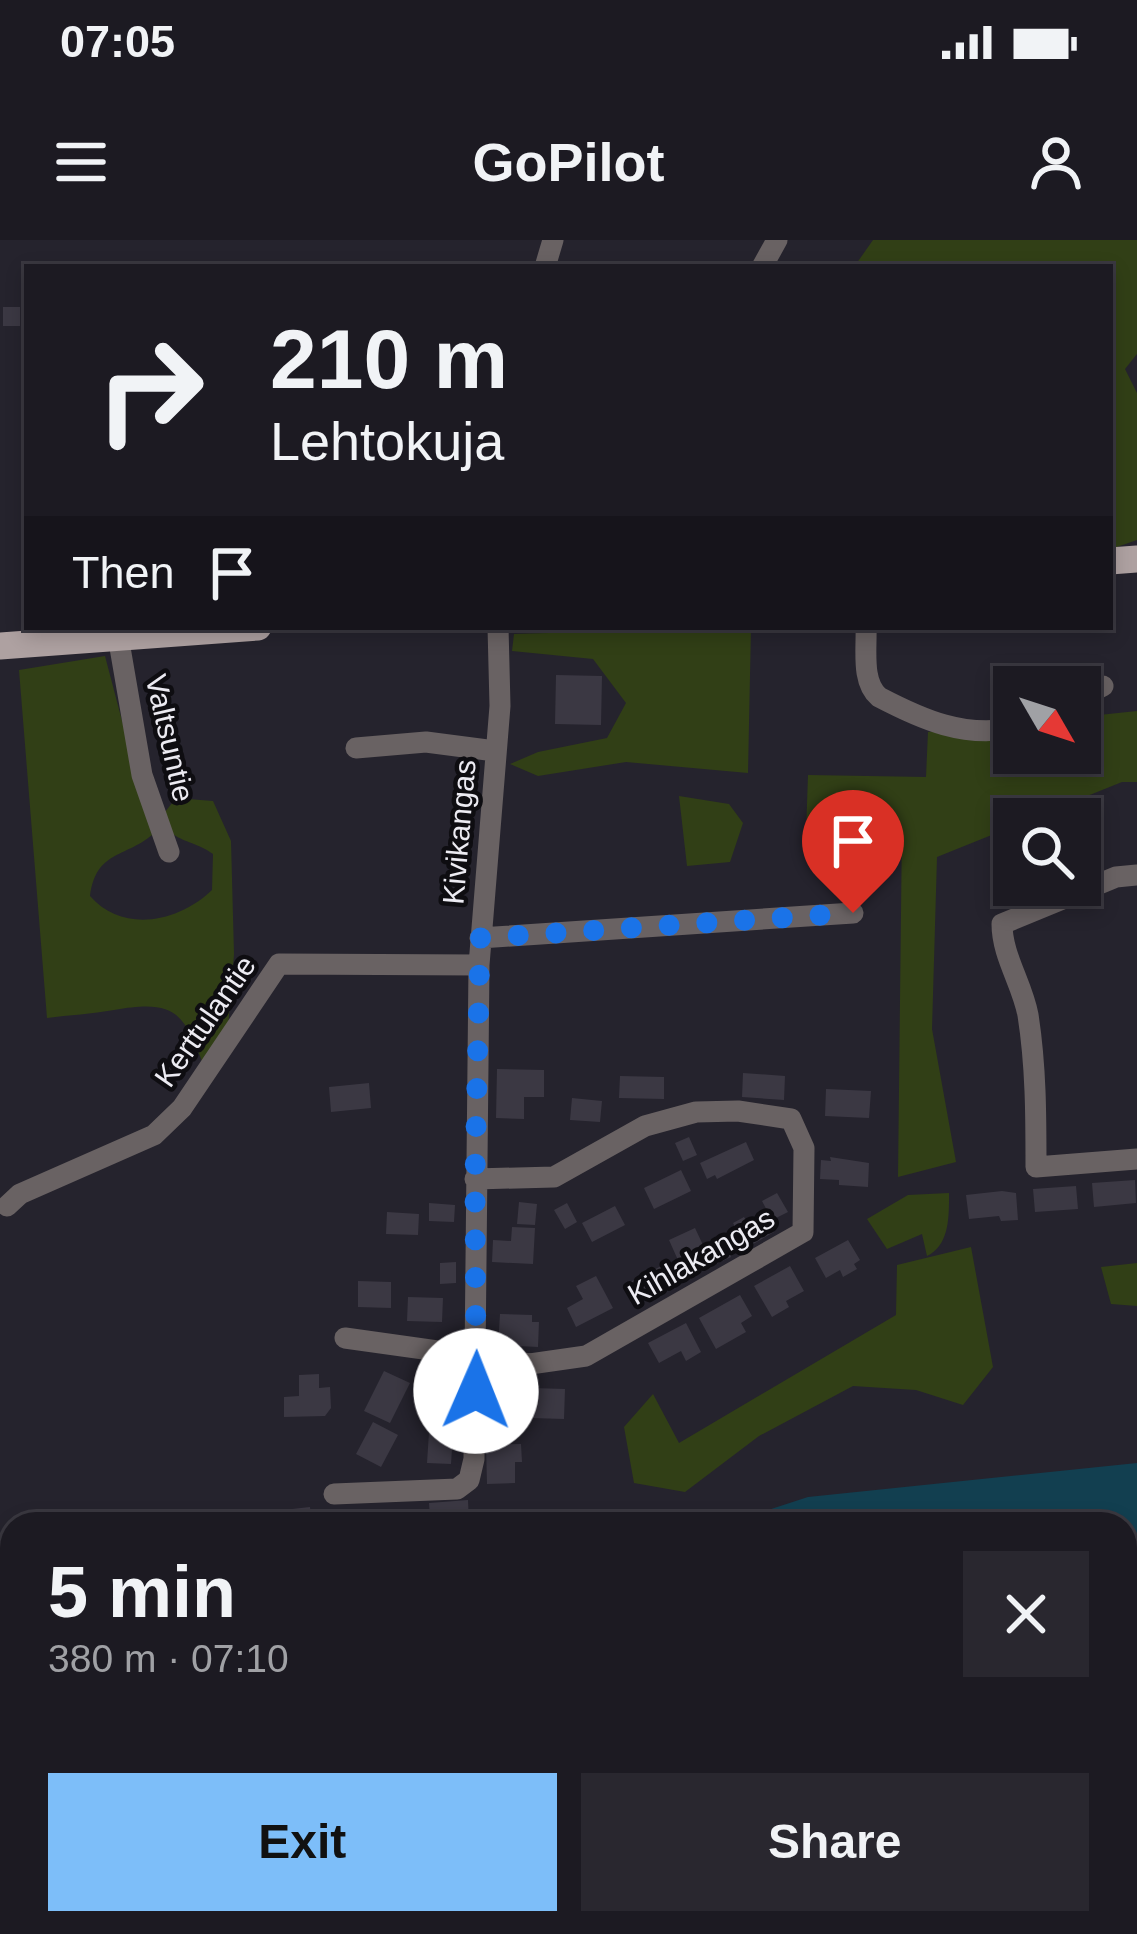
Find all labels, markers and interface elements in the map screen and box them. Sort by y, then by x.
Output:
text: 07:05 [60,16,175,67]
icon: menu [48,129,114,195]
icon: person [1023,129,1089,195]
text: GoPilot [473,132,664,192]
icon: right [72,312,228,468]
text: 210 m [270,312,508,406]
text: Lehtokuja [270,411,504,471]
icon: arrive [199,540,265,606]
text: Then [72,547,175,598]
north arrow [993,666,1101,774]
map controls [993,666,1101,906]
street label: Valtsuntie [139,671,201,805]
street label: Kivikangas [436,758,482,906]
pin [802,790,904,913]
button: search [993,798,1101,906]
icon: arrive [820,808,886,874]
street label: Kerttulantie [148,949,262,1093]
street label: Kihlakangas [622,1201,780,1311]
position arrow [413,1328,539,1454]
button: close [963,1551,1089,1677]
text: 5 min [48,1552,236,1632]
text: 380 m · 07:10 [48,1637,289,1680]
button: Exit [48,1773,557,1911]
button: Share [581,1773,1089,1911]

